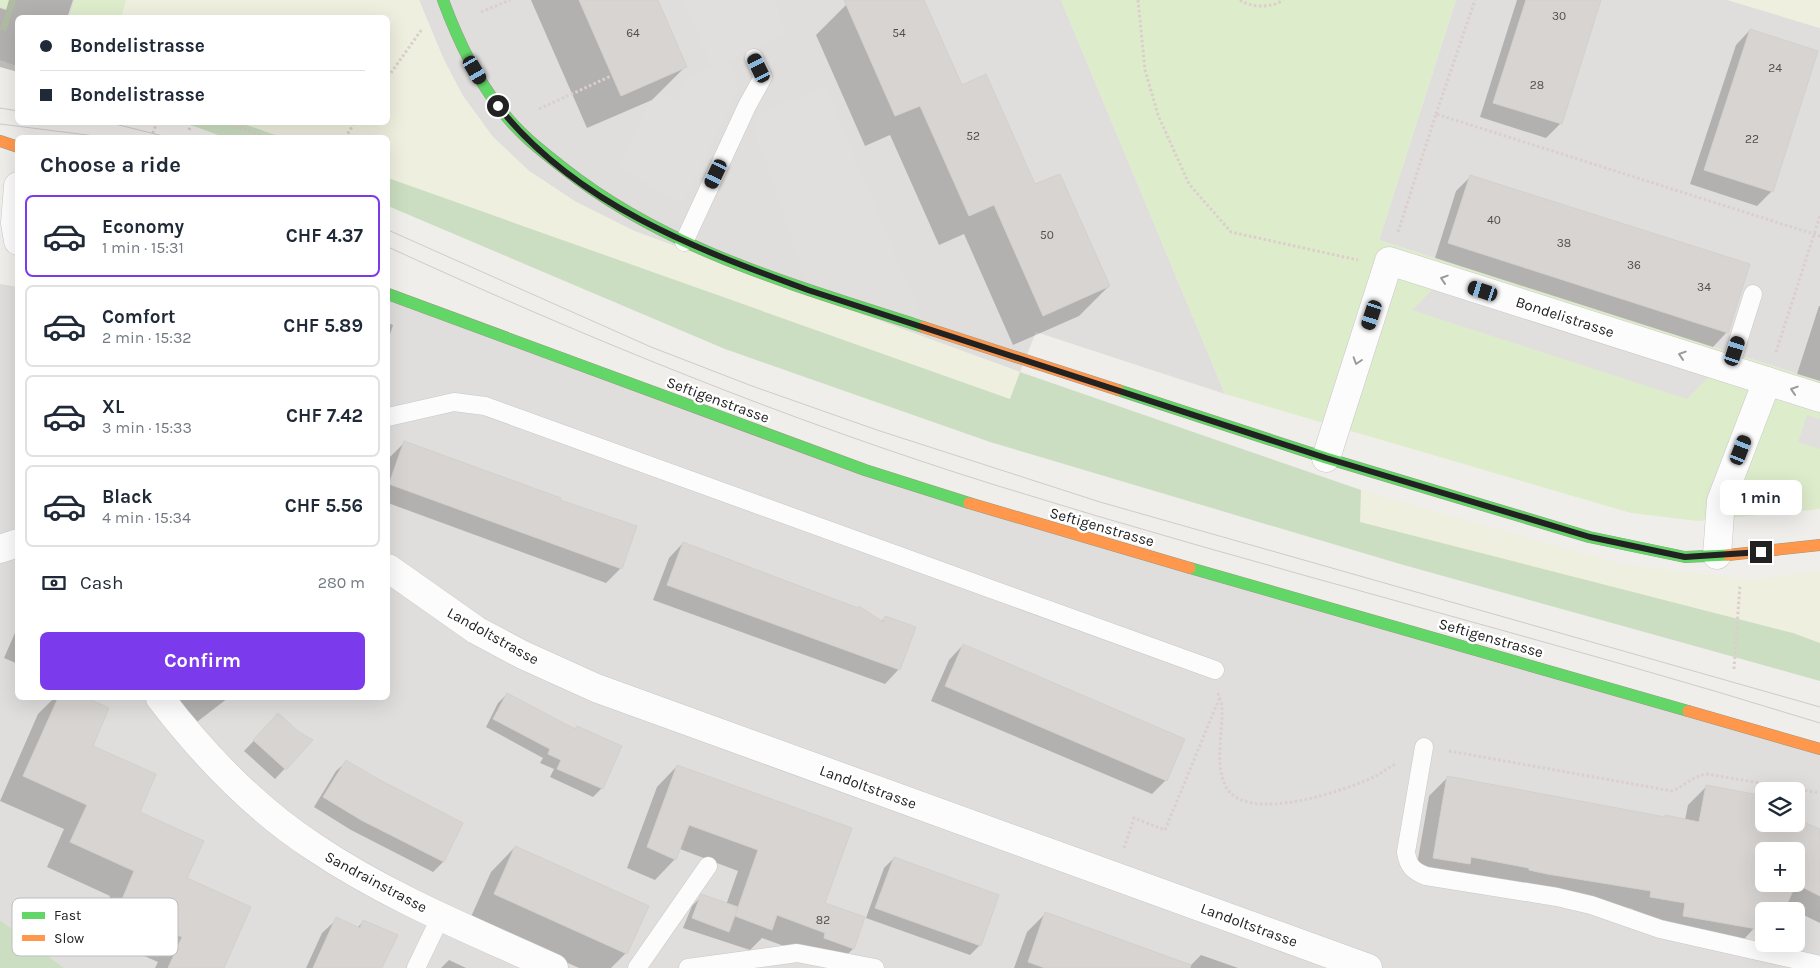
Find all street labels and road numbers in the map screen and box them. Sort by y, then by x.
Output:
street label: Bondelistrasse [1513,293,1617,341]
street label: Seftigenstrasse [664,373,772,427]
street label: Seftigenstrasse [1048,503,1156,551]
street label: Landoltstrasse [444,603,542,669]
street label: Seftigenstrasse [1437,614,1545,662]
street label: Landoltstrasse [817,761,919,813]
street label: Sandrainstrasse [322,847,430,917]
street label: Landoltstrasse [1198,899,1300,951]

